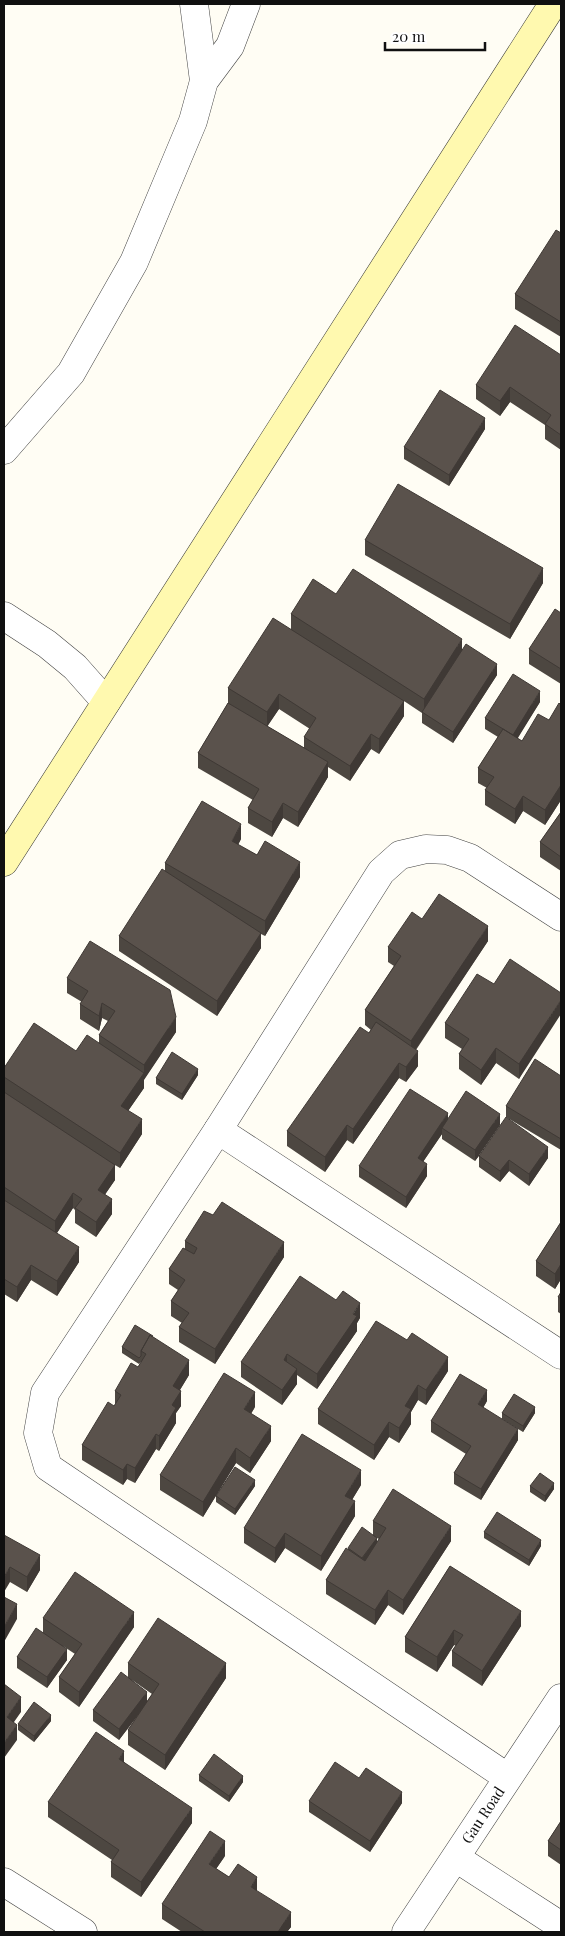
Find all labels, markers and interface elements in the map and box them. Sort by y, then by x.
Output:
scale bar [385,20,485,52]
text: 20 m [392,26,426,46]
street label: Gau Road [456,1782,509,1847]

